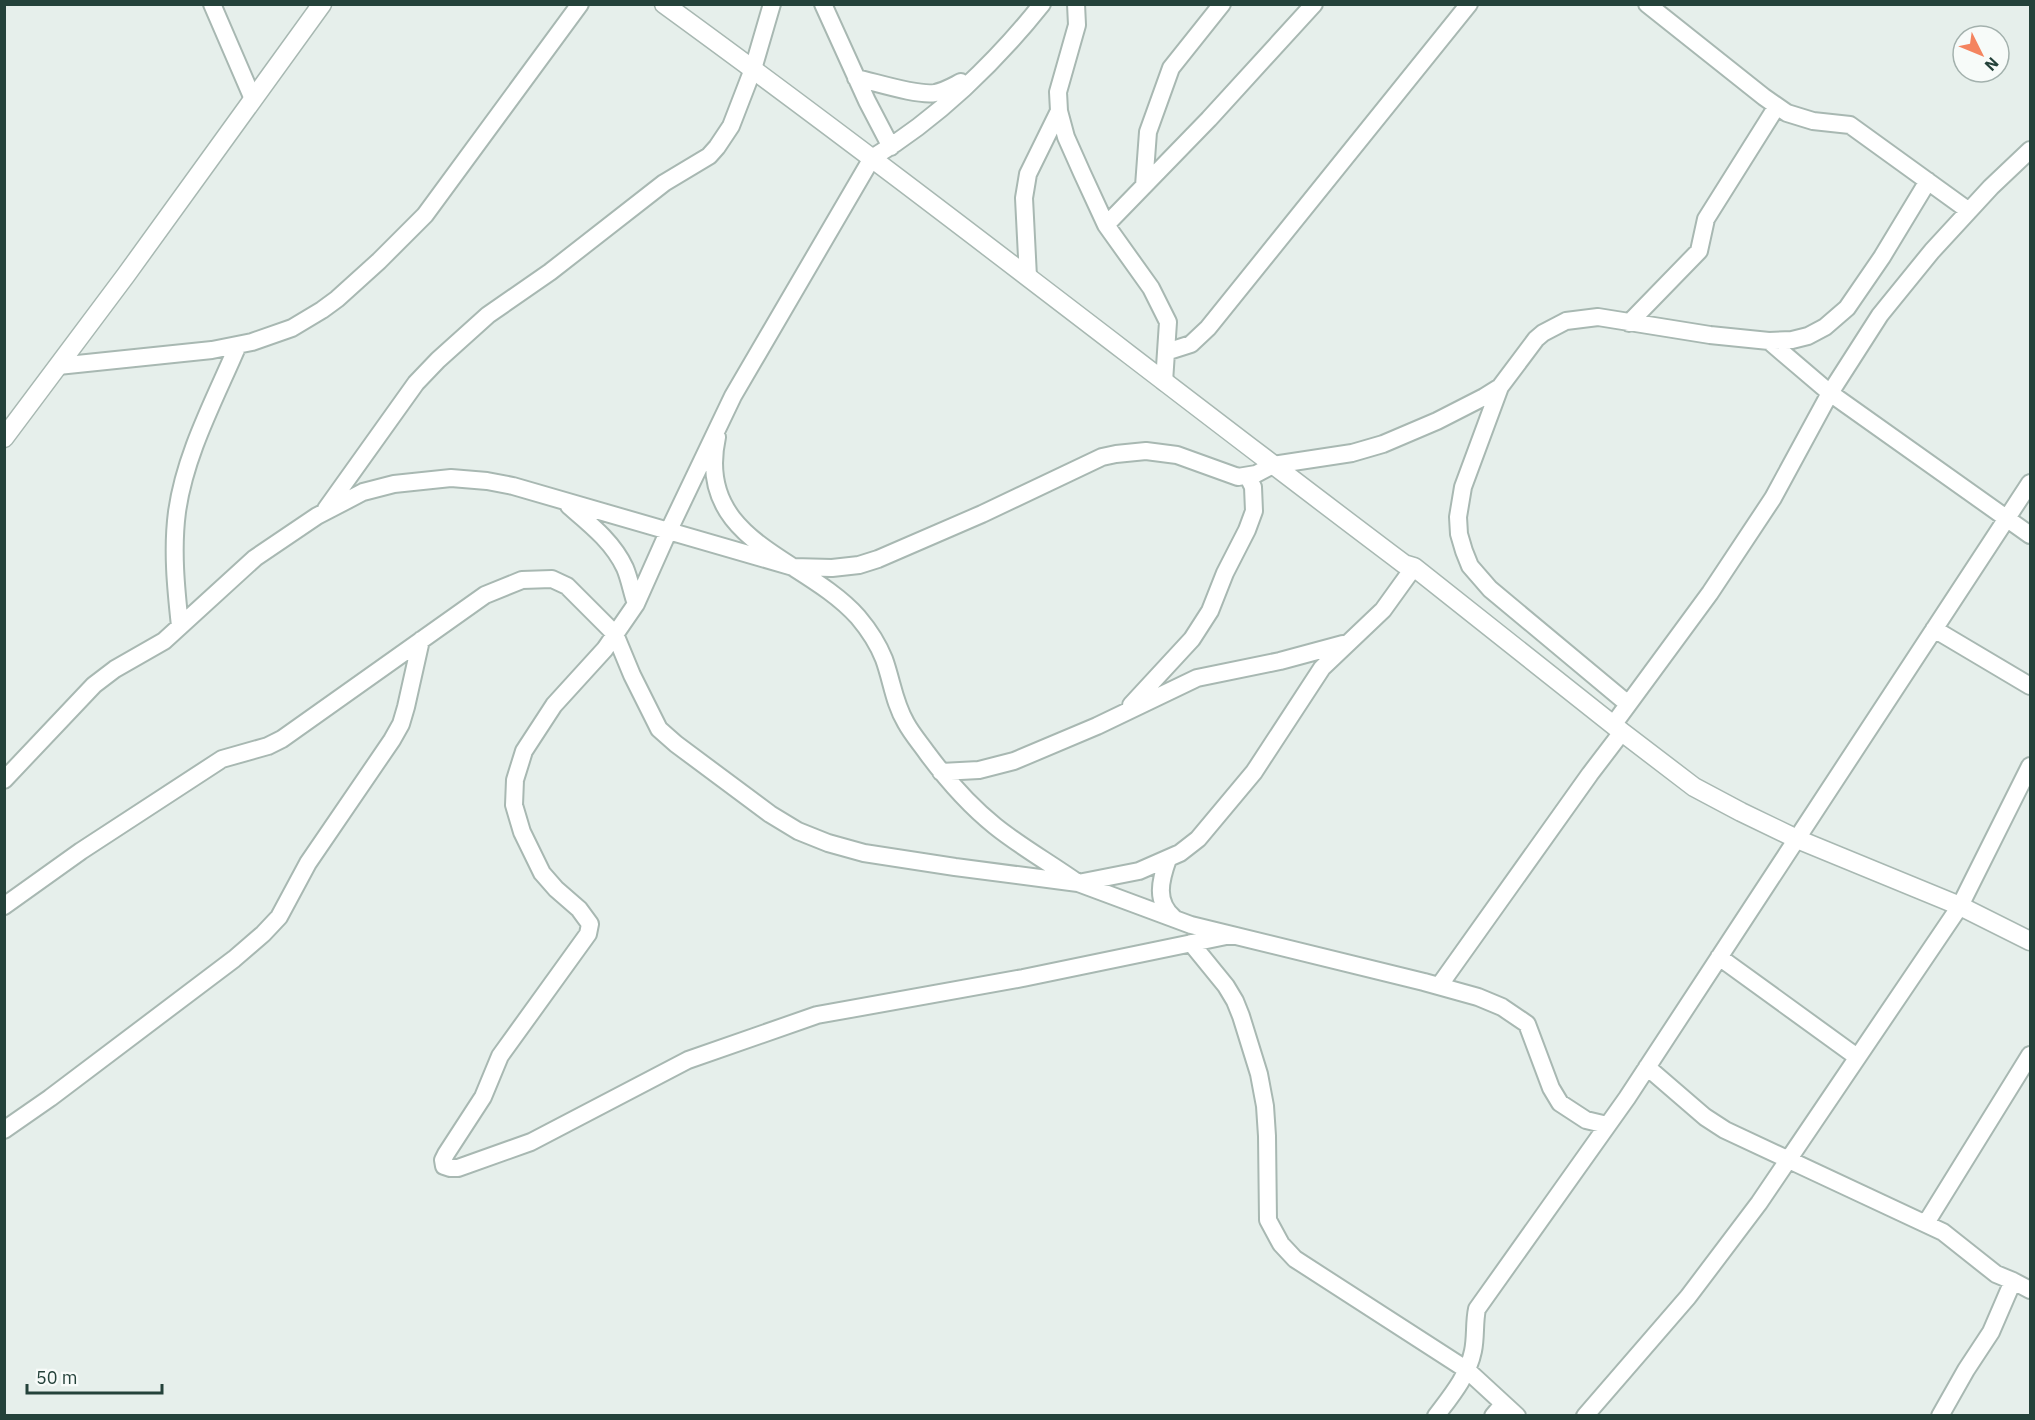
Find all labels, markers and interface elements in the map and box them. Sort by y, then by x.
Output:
north arrow [1951,24,2011,84]
text: N [1981,53,2003,75]
scale bar [27,1357,162,1395]
text: 50 m [36,1366,78,1389]

